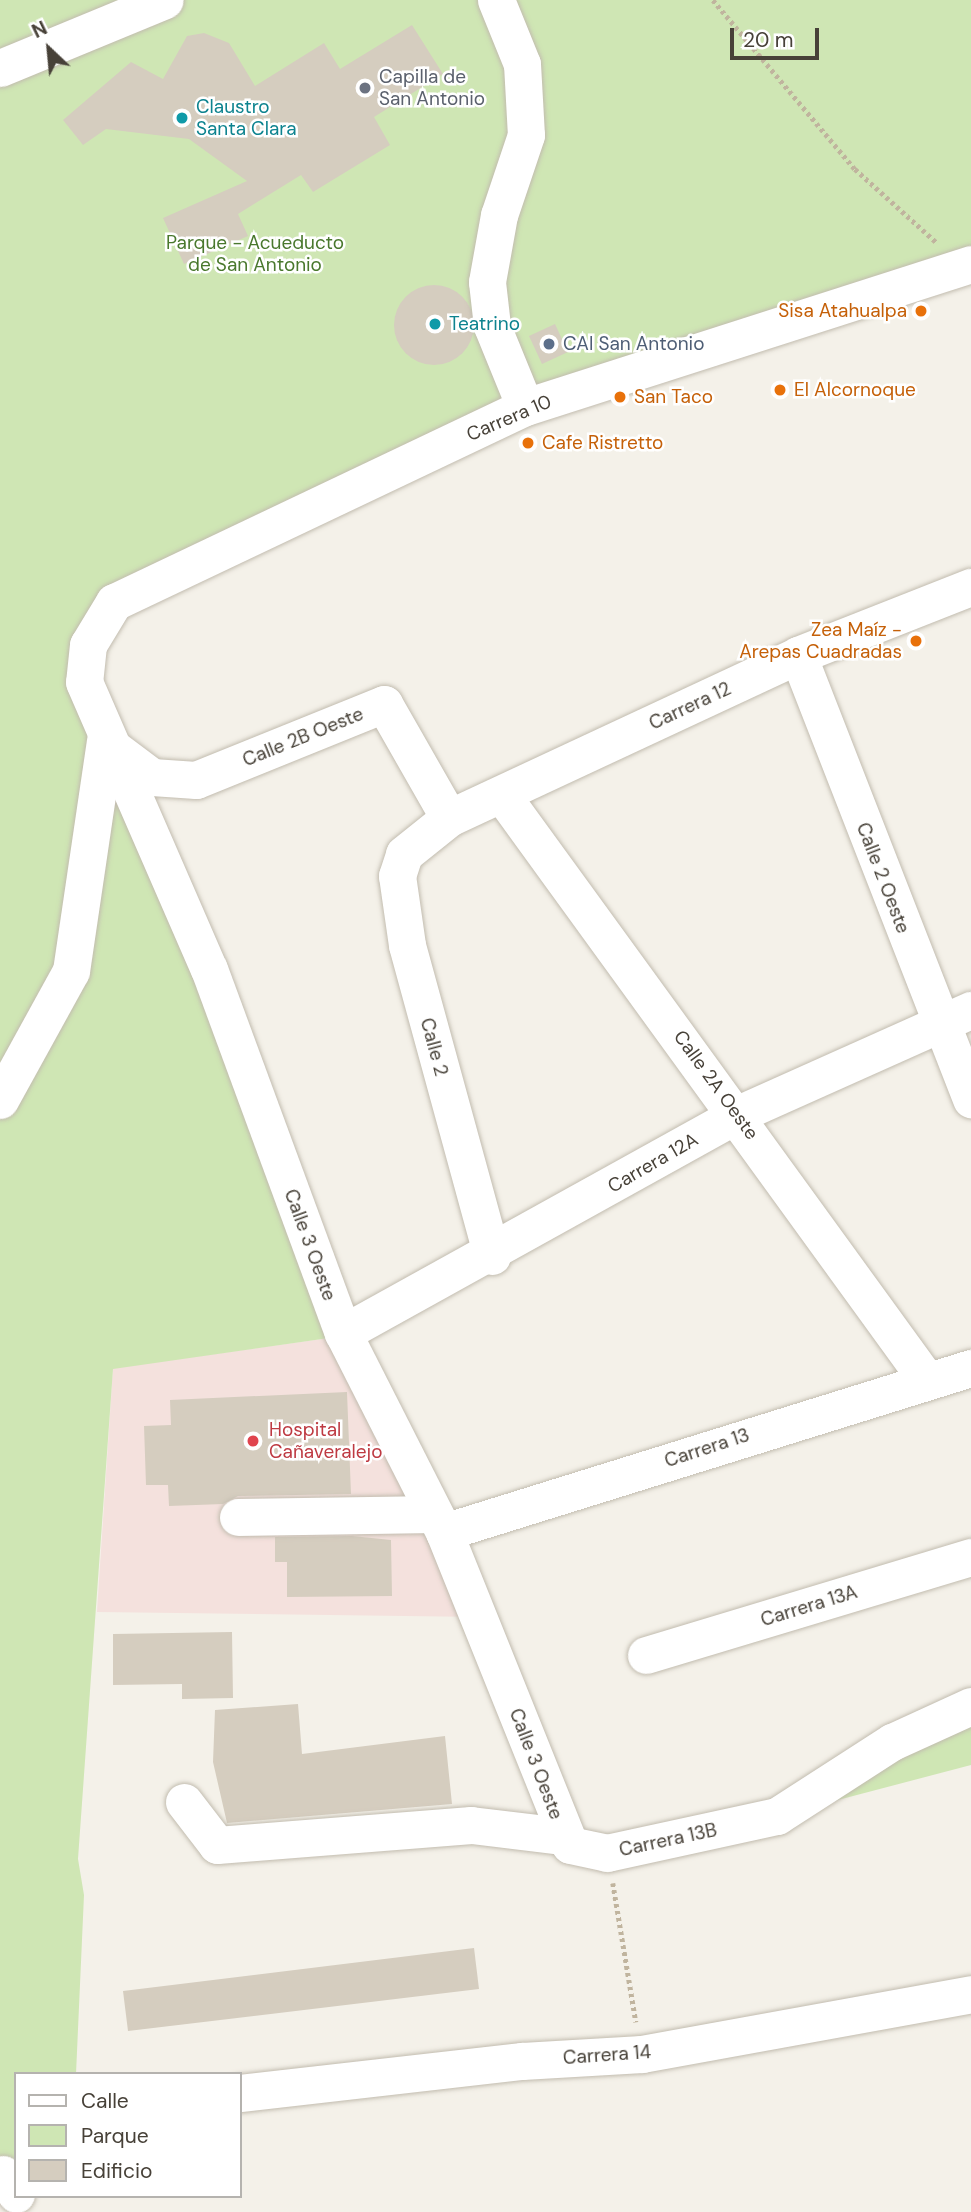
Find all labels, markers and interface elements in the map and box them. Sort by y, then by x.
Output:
north arrow [14,14,84,84]
scale bar [733,14,822,58]
text: N [28,15,51,44]
text: 20 m [743,26,794,54]
place label: Capilla de San Antonio [379,66,485,110]
marker: Capilla de San Antonio [357,80,373,96]
place label: Claustro Santa Clara [196,96,297,140]
marker: Claustro Santa Clara [174,110,190,126]
park label: Parque - Acueducto de San Antonio [166,232,344,276]
place label: Sisa Atahualpa [778,300,907,322]
marker: Sisa Atahualpa [913,303,929,319]
place label: Teatrino [449,313,520,335]
marker: Teatrino [427,316,443,332]
place label: CAI San Antonio [563,333,704,355]
marker: CAI San Antonio [541,336,557,352]
place label: El Alcornoque [794,379,916,401]
marker: El Alcornoque [772,382,788,398]
place label: San Taco [634,386,713,408]
marker: San Taco [612,389,628,405]
street label: Carrera 10 [463,390,555,446]
place label: Cafe Ristretto [542,432,663,454]
marker: Cafe Ristretto [520,435,536,451]
place label: Zea Maíz - Arepas Cuadradas [739,619,902,663]
marker: Zea Maíz - Arepas Cuadradas [908,633,924,649]
street label: Carrera 12 [645,677,735,735]
street label: Calle 2B Oeste [239,702,367,772]
street label: Calle 2 Oeste [851,819,915,937]
street label: Calle 2 [415,1015,453,1079]
street label: Calle 2A Oeste [669,1026,763,1144]
street label: Carrera 12A [604,1128,702,1198]
street label: Calle 3 Oeste [279,1186,341,1304]
place label: Hospital Cañaveralejo [269,1419,382,1463]
street label: Carrera 13 [662,1424,752,1472]
marker: Hospital Cañaveralejo [243,1431,263,1451]
street label: Carrera 13A [758,1580,860,1632]
street label: Calle 3 Oeste [504,1705,568,1823]
street label: Carrera 13B [617,1819,719,1861]
street label: Carrera 14 [562,2041,652,2069]
legend [14,2072,242,2198]
text: Calle [81,2087,129,2115]
text: Parque [81,2122,149,2150]
text: Edificio [81,2157,152,2185]

